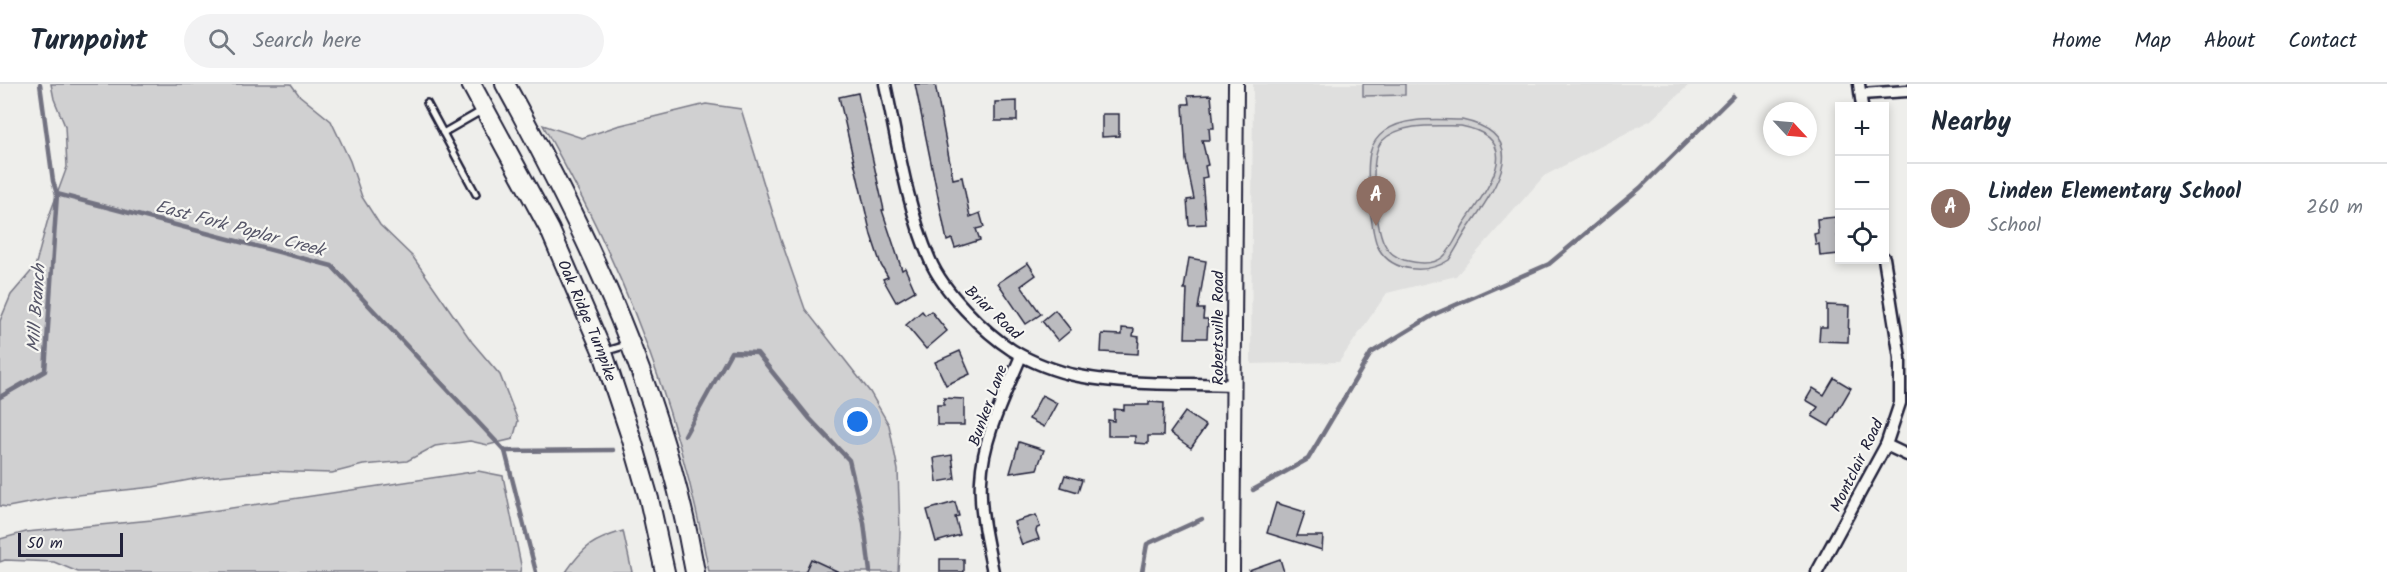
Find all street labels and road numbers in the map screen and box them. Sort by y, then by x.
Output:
street label: Oak Ridge Turnpike [550,256,623,385]
street label: Robertsville Road [1206,270,1231,385]
street label: Briar Road [959,280,1028,347]
street label: Bunker Lane [962,361,1015,450]
street label: Montclair Road [1824,414,1891,516]

